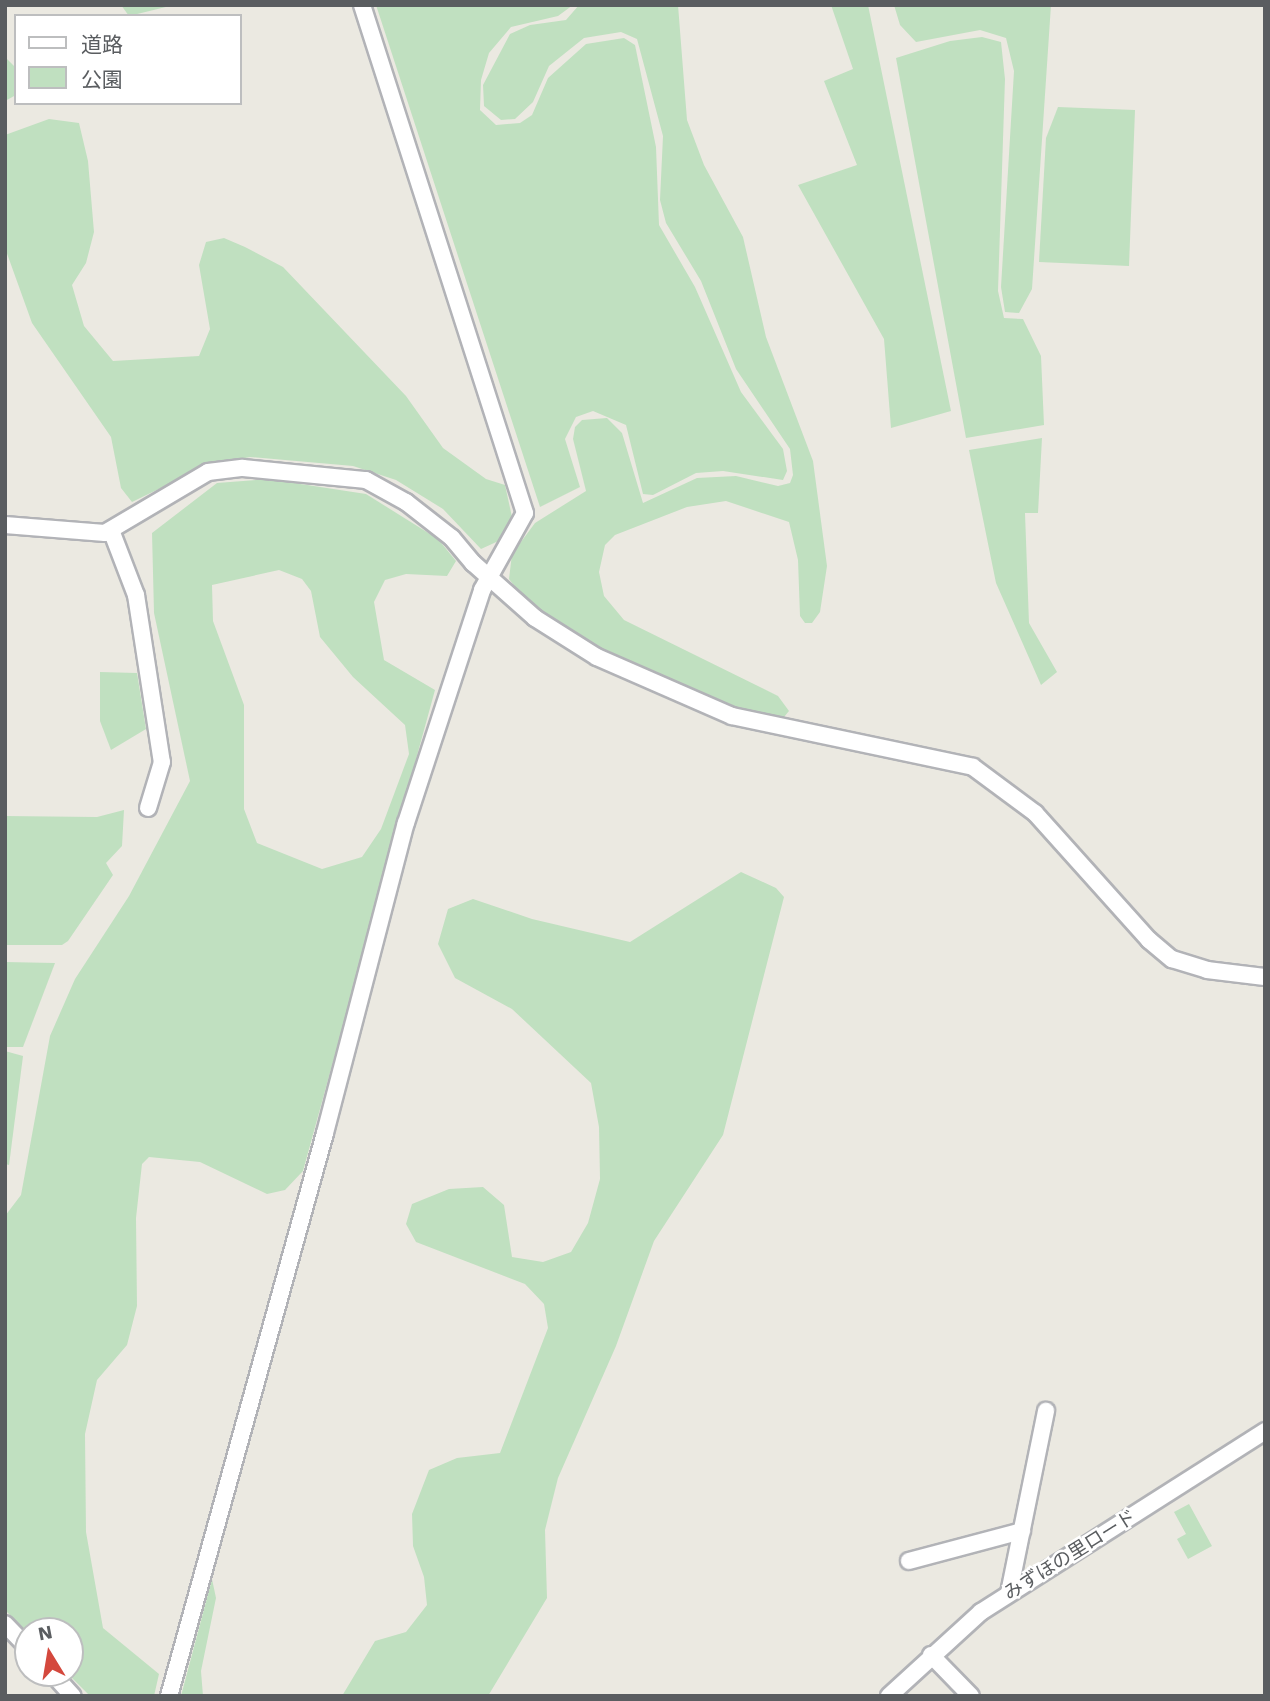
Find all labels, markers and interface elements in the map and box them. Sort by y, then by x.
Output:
legend [14,14,242,105]
text: 道路 [81,32,123,57]
text: 公園 [81,67,123,92]
street label: みずほの里ロード [1000,1505,1140,1605]
north arrow [14,1617,84,1687]
text: N [36,1620,54,1645]

